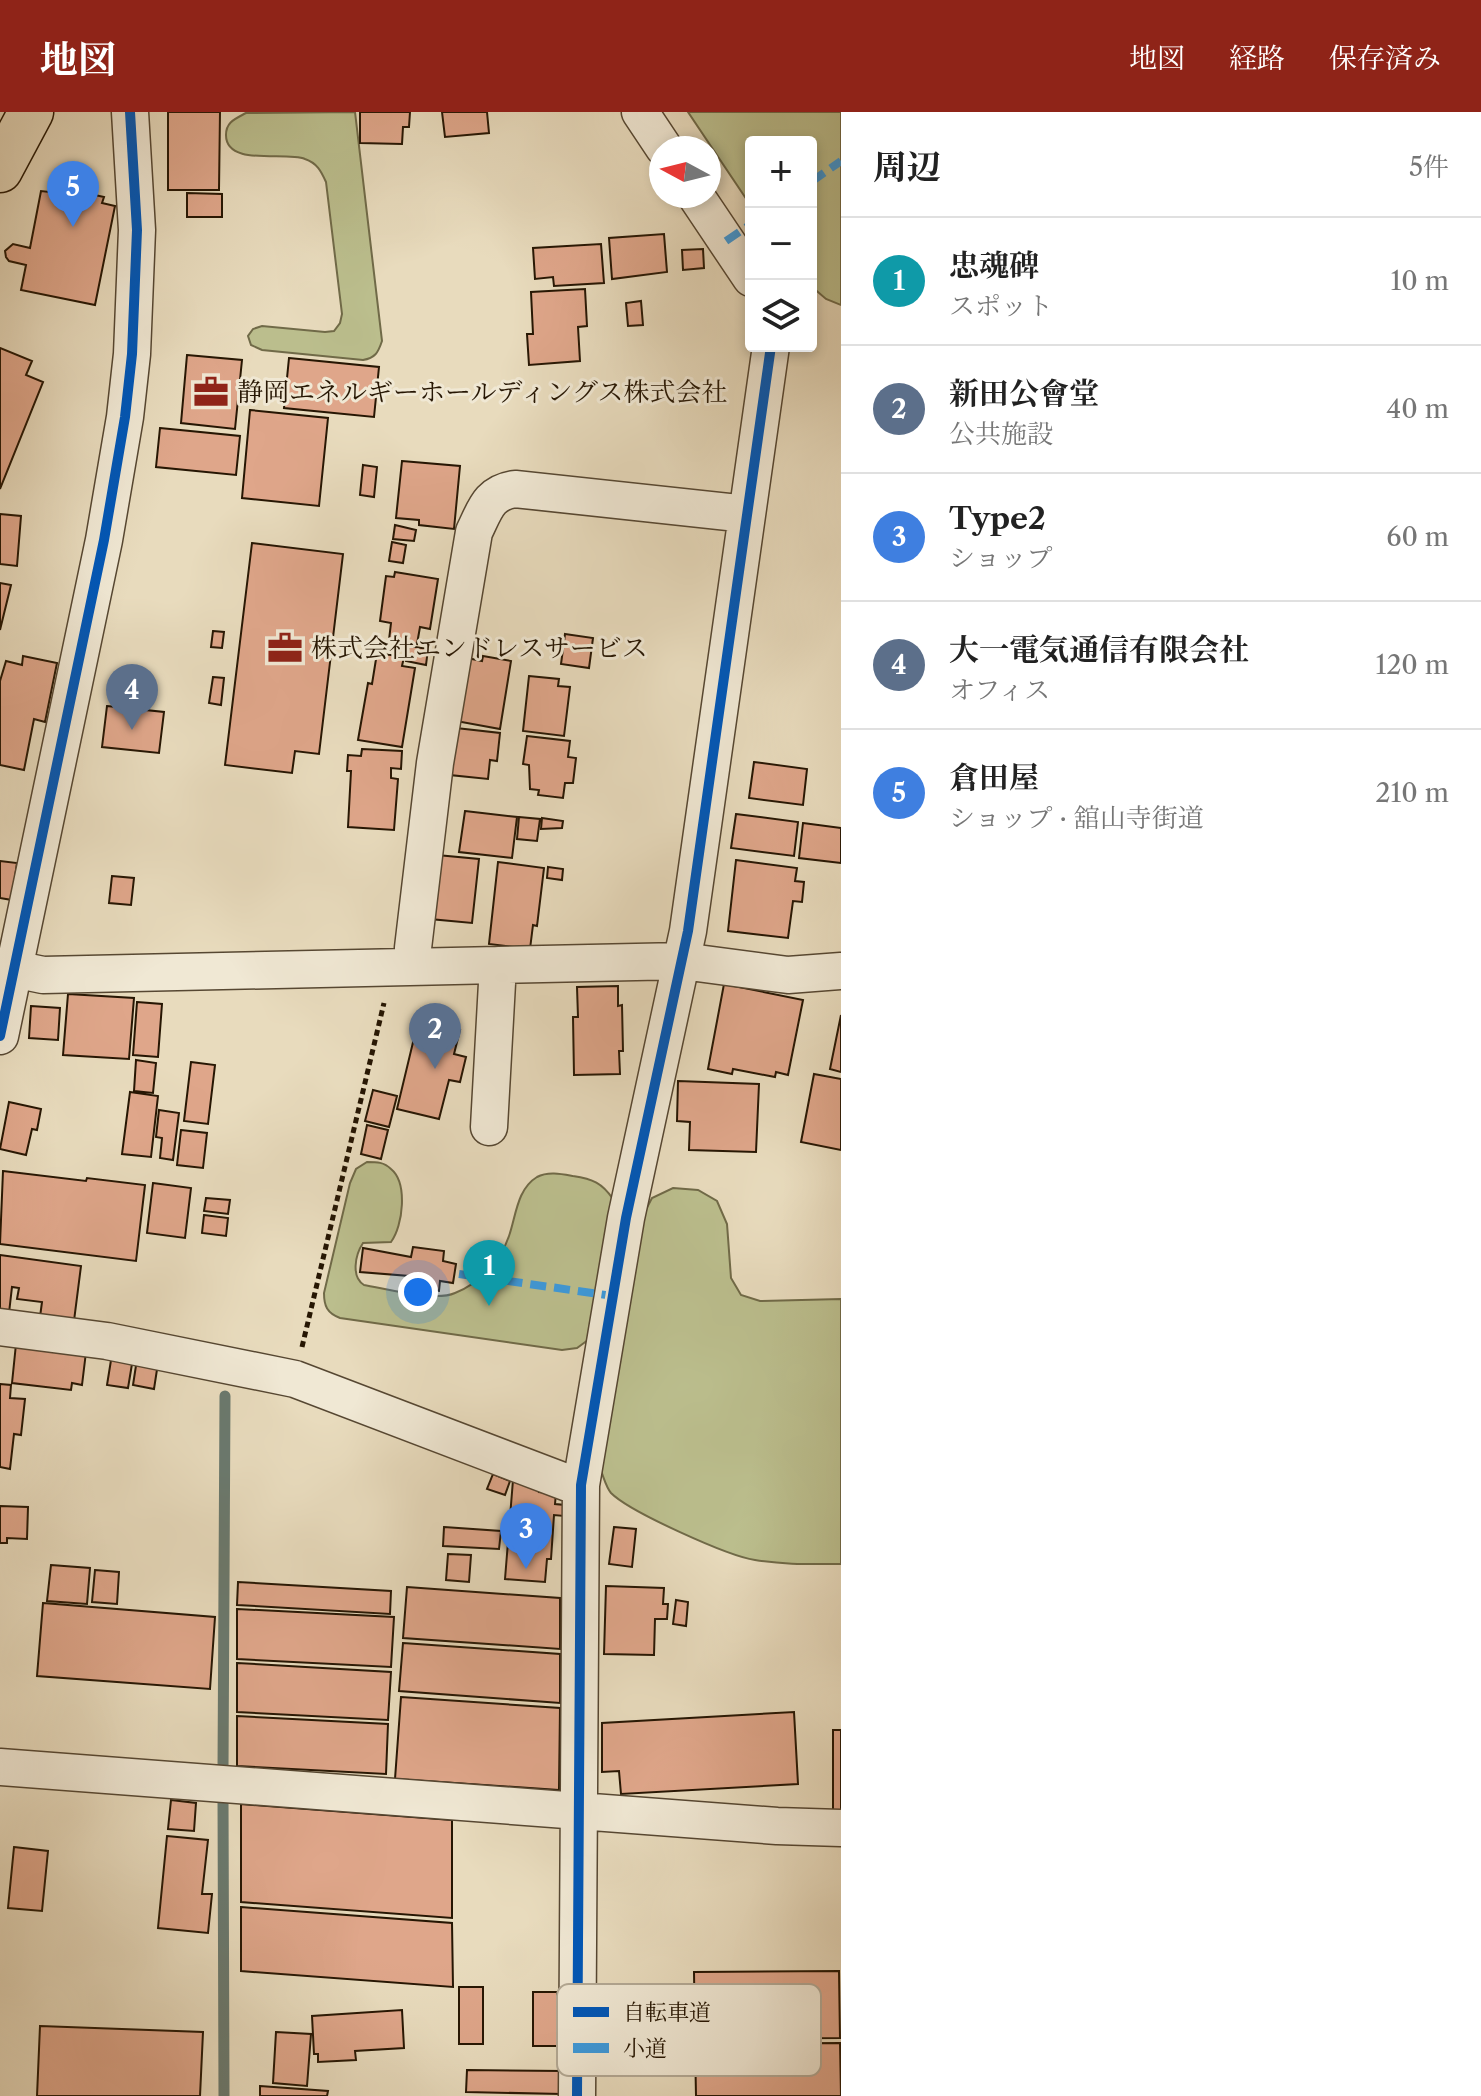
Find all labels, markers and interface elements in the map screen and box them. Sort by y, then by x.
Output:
text: 地図 [40,36,116,83]
text: 地図 [1129,41,1185,75]
text: 経路 [1229,41,1285,75]
text: 保存済み [1329,41,1441,75]
north arrow [649,136,721,208]
map controls [745,136,817,352]
button: + [745,136,817,208]
text: 周辺 [873,146,941,188]
text: 5件 [1409,151,1449,183]
pin: 5 [47,161,99,227]
button: − [745,208,817,280]
text: 忠魂碑 [949,247,1039,284]
text: 1 [893,265,905,297]
text: 10 m [1390,265,1449,297]
button: layers [745,280,817,352]
text: スポット [949,290,1053,322]
office icon: 静岡エネルギーホールディングス株式会社 [192,373,230,411]
text: 新田公會堂 [949,375,1099,412]
place label: 静岡エネルギーホールディングス株式会社 [237,376,728,408]
text: 2 [891,393,907,425]
text: 40 m [1386,393,1449,425]
text: 公共施設 [949,418,1053,450]
text: Type2 [949,500,1046,537]
text: 3 [892,521,906,553]
text: 60 m [1386,521,1449,553]
text: ショップ [949,542,1052,574]
office icon: 株式会社エンドレスサービス [266,629,304,667]
text: 大一電気通信有限会社 [949,631,1249,668]
place label: 株式会社エンドレスサービス [311,632,648,664]
text: 4 [891,649,907,681]
text: 120 m [1375,649,1449,681]
pin: 4 [106,664,158,730]
text: オフィス [949,674,1050,706]
text: 倉田屋 [949,759,1039,796]
text: 5 [892,777,906,809]
text: 210 m [1376,777,1449,809]
text: ショップ · 舘山寺街道 [949,802,1204,834]
pin: 2 [409,1003,461,1069]
pin: 1 [463,1240,515,1306]
your location [398,1272,438,1312]
pin: 3 [500,1503,552,1569]
legend [557,1984,821,2076]
text: 自転車道 [623,1999,711,2026]
text: 小道 [623,2035,667,2062]

